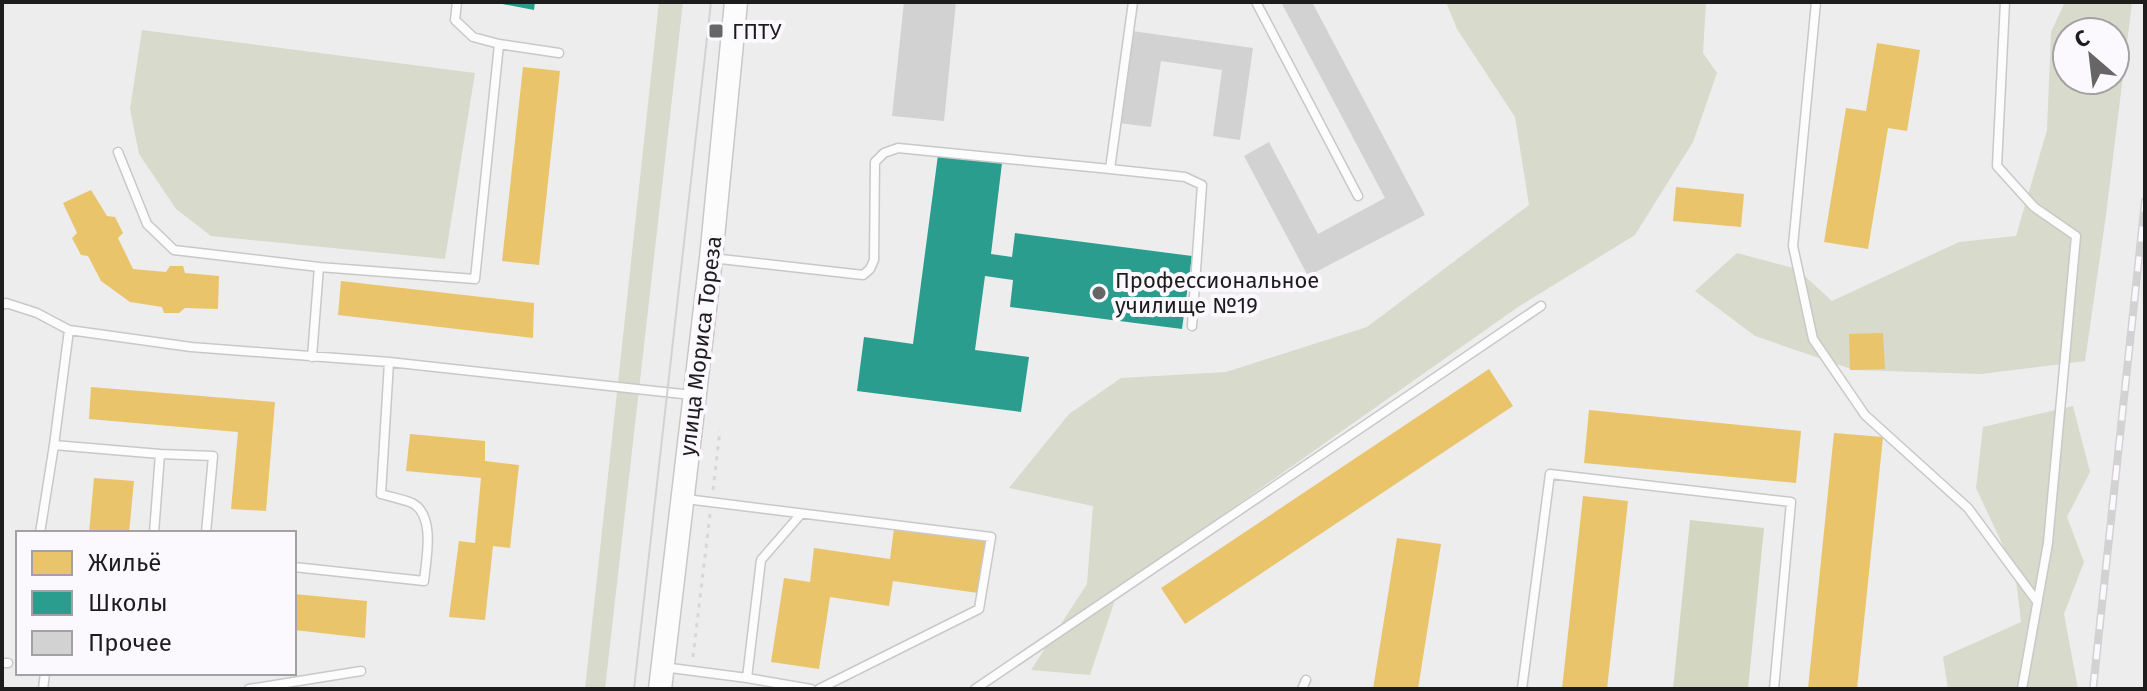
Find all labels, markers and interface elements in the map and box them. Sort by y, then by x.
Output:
north arrow [2051,16,2131,96]
place label: ГПТУ [732,18,781,45]
marker: ГПТУ [707,22,725,40]
text: С [2070,24,2094,54]
street label: улица Мориса Тореза [674,234,727,458]
place label: Профессиональное училище №19 [1115,267,1319,319]
marker: Профессиональное училище №19 [1090,284,1108,302]
legend [16,531,296,675]
text: Жильё [88,549,161,577]
text: Школы [88,589,168,617]
text: Прочее [88,629,172,657]

